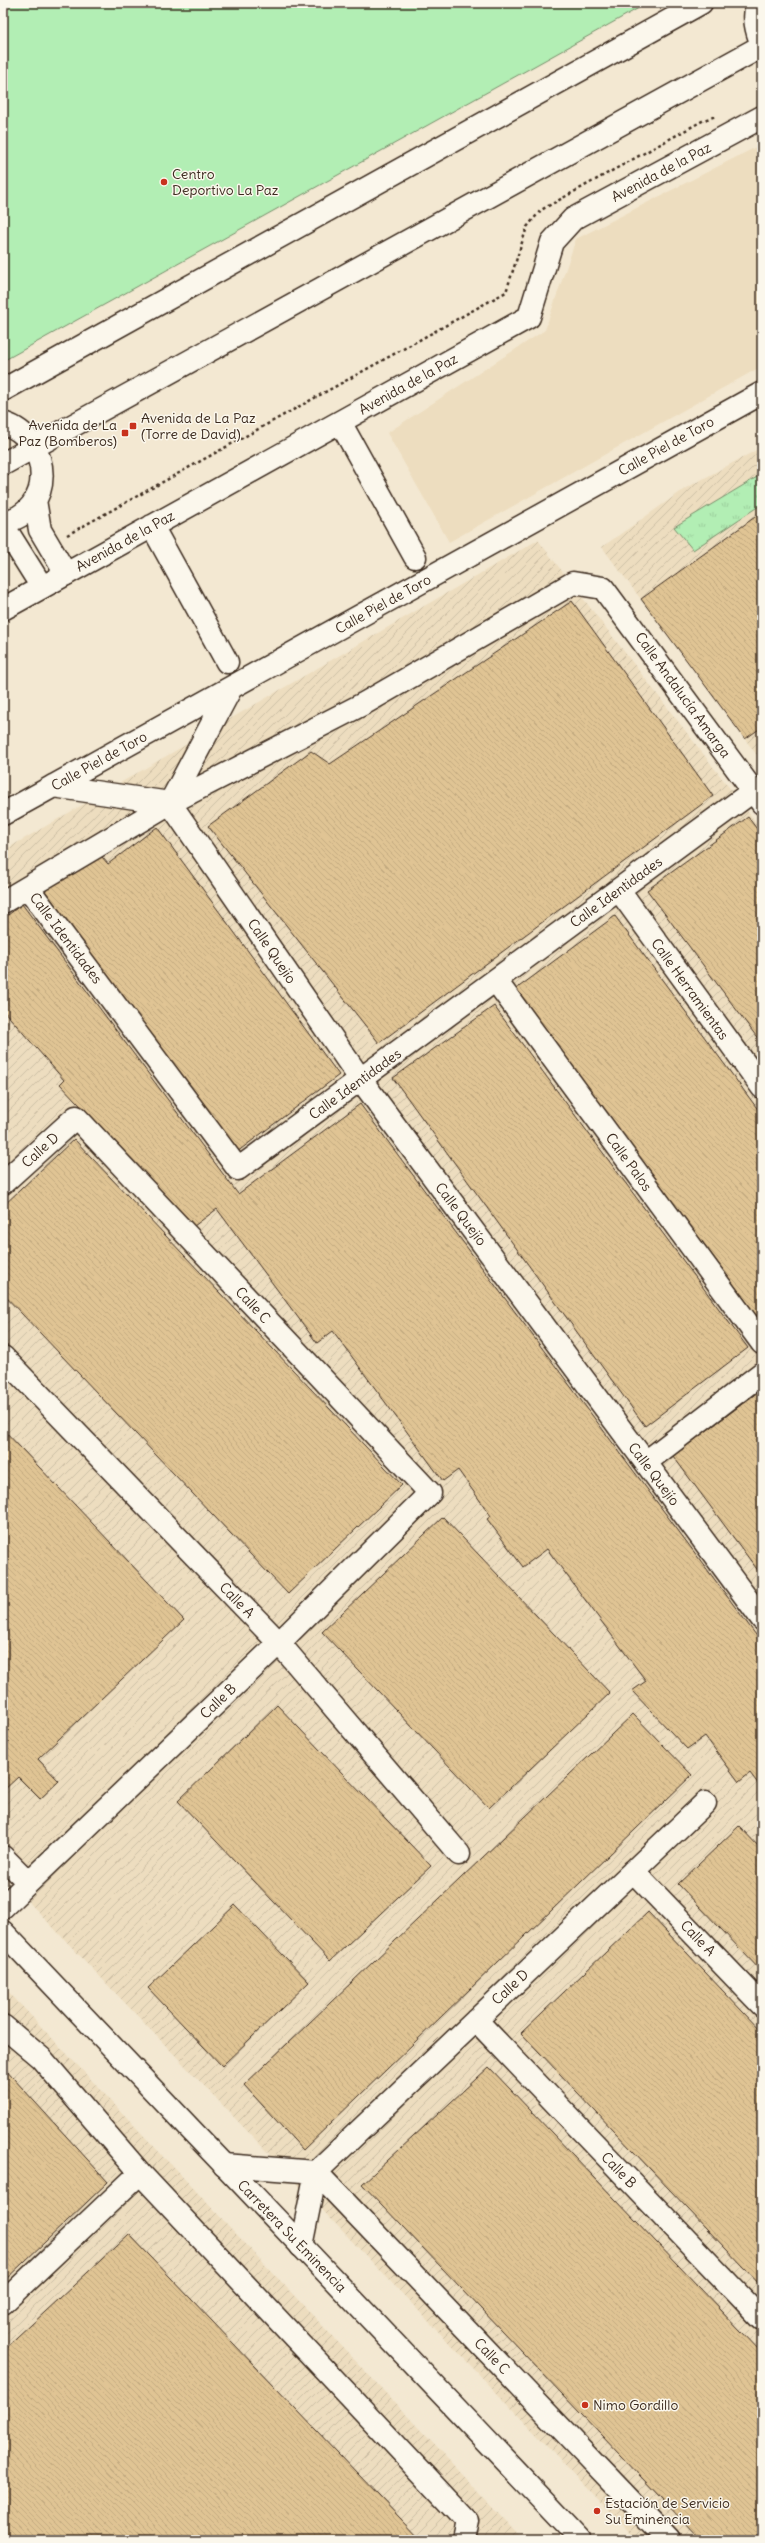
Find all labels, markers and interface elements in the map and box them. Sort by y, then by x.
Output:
street label: Avenida de la Paz [608,138,714,206]
place label: Centro Deportivo La Paz [172,165,279,199]
marker: Centro Deportivo La Paz [159,177,169,187]
street label: Avenida de la Paz [355,349,461,419]
place label: Avenida de La Paz (Torre de David) [141,409,256,443]
street label: Calle Piel de Toro [615,412,717,480]
place label: Avenida de La Paz (Bomberos) [18,416,117,450]
marker: Avenida de La Paz (Torre de David) [128,421,138,431]
marker: Avenida de La Paz (Bomberos) [120,428,130,438]
street label: Avenida de la Paz [72,506,178,576]
street label: Calle Piel de Toro [332,570,434,638]
street label: Calle Andalucía Amarga [631,629,735,761]
street label: Calle Piel de Toro [48,727,150,795]
street label: Calle Identidades [566,852,666,932]
street label: Calle Identidades [26,889,106,987]
street label: Calle Quejío [244,915,300,987]
street label: Calle Herramientas [647,935,733,1043]
street label: Calle Identidades [305,1044,405,1124]
street label: Calle D [18,1128,62,1171]
street label: Calle Palos [602,1129,656,1195]
street label: Calle Quejío [431,1179,491,1249]
street label: Calle C [232,1283,274,1327]
street label: Calle Quejío [624,1439,684,1509]
street label: Calle A [216,1578,258,1622]
street label: Calle B [196,1679,240,1723]
street label: Calle A [677,1916,719,1960]
street label: Calle D [488,1965,532,2009]
street label: Calle B [597,2148,641,2192]
street label: Carretera Su Eminencia [234,2176,350,2296]
street label: Calle C [470,2334,514,2378]
place label: Nimo Gordillo [593,2396,678,2414]
marker: Nimo Gordillo [580,2400,590,2410]
place label: Estación de Servicio Su Eminencia [605,2494,730,2528]
marker: Estación de Servicio Su Eminencia [592,2506,602,2516]

